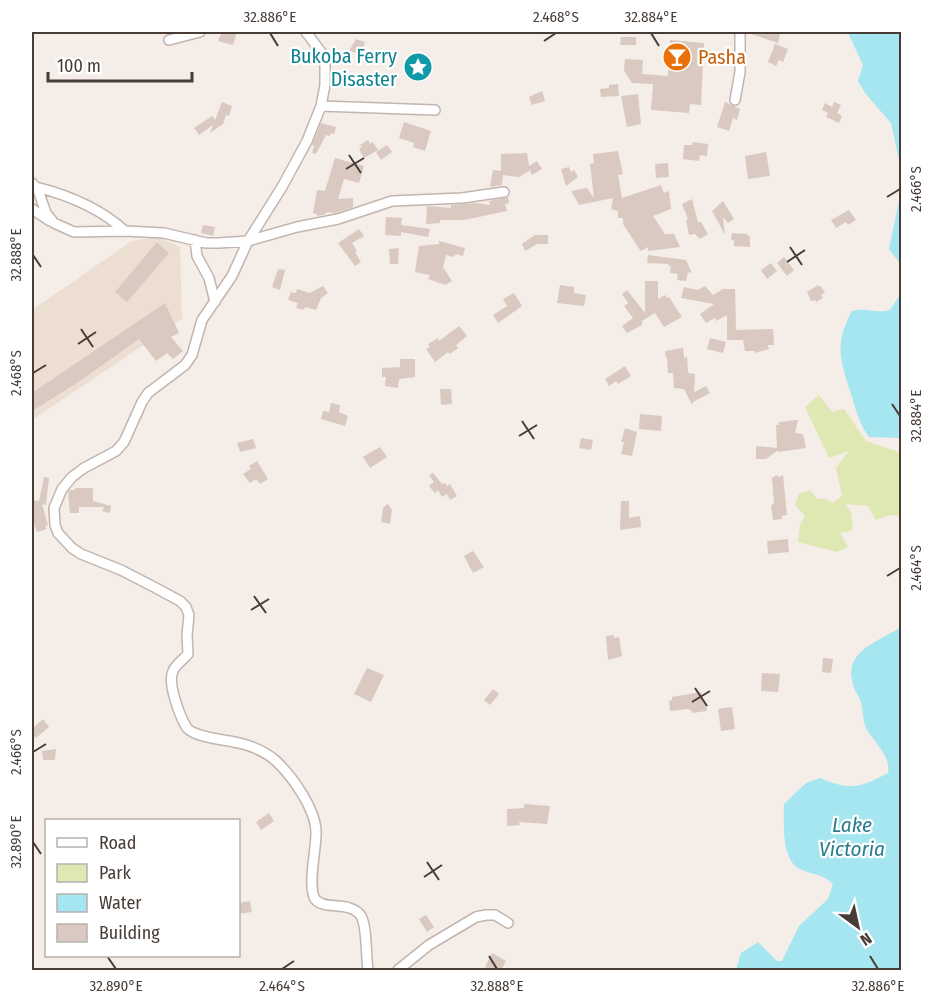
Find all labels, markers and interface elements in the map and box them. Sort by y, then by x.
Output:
text: 32.886°E [244,8,296,26]
text: 2.468°S [533,8,579,26]
text: 32.884°E [625,8,677,26]
bar icon: Pasha [661,41,693,73]
place label: Bukoba Ferry Disaster [290,44,397,91]
scale bar [48,45,192,83]
place label: Pasha [698,45,746,69]
place icon: Bukoba Ferry Disaster [402,51,434,83]
text: 100 m [57,55,101,77]
text: 2.466°S [907,166,925,212]
text: 32.888°E [7,228,25,282]
text: 2.468°S [7,350,25,396]
text: 32.884°E [907,390,925,442]
text: 2.464°S [907,545,925,591]
text: 2.466°S [7,729,25,775]
water label: Lake Victoria [819,812,885,862]
text: 32.890°E [7,816,25,868]
legend [45,819,240,957]
text: Road [99,832,136,854]
text: Park [99,862,132,884]
text: Water [99,892,142,914]
north arrow [828,897,888,957]
text: Building [99,922,160,944]
text: N [857,929,875,950]
text: 32.890°E [90,977,142,995]
text: 2.464°S [259,977,305,995]
text: 32.888°E [470,977,524,995]
text: 32.886°E [852,977,904,995]

